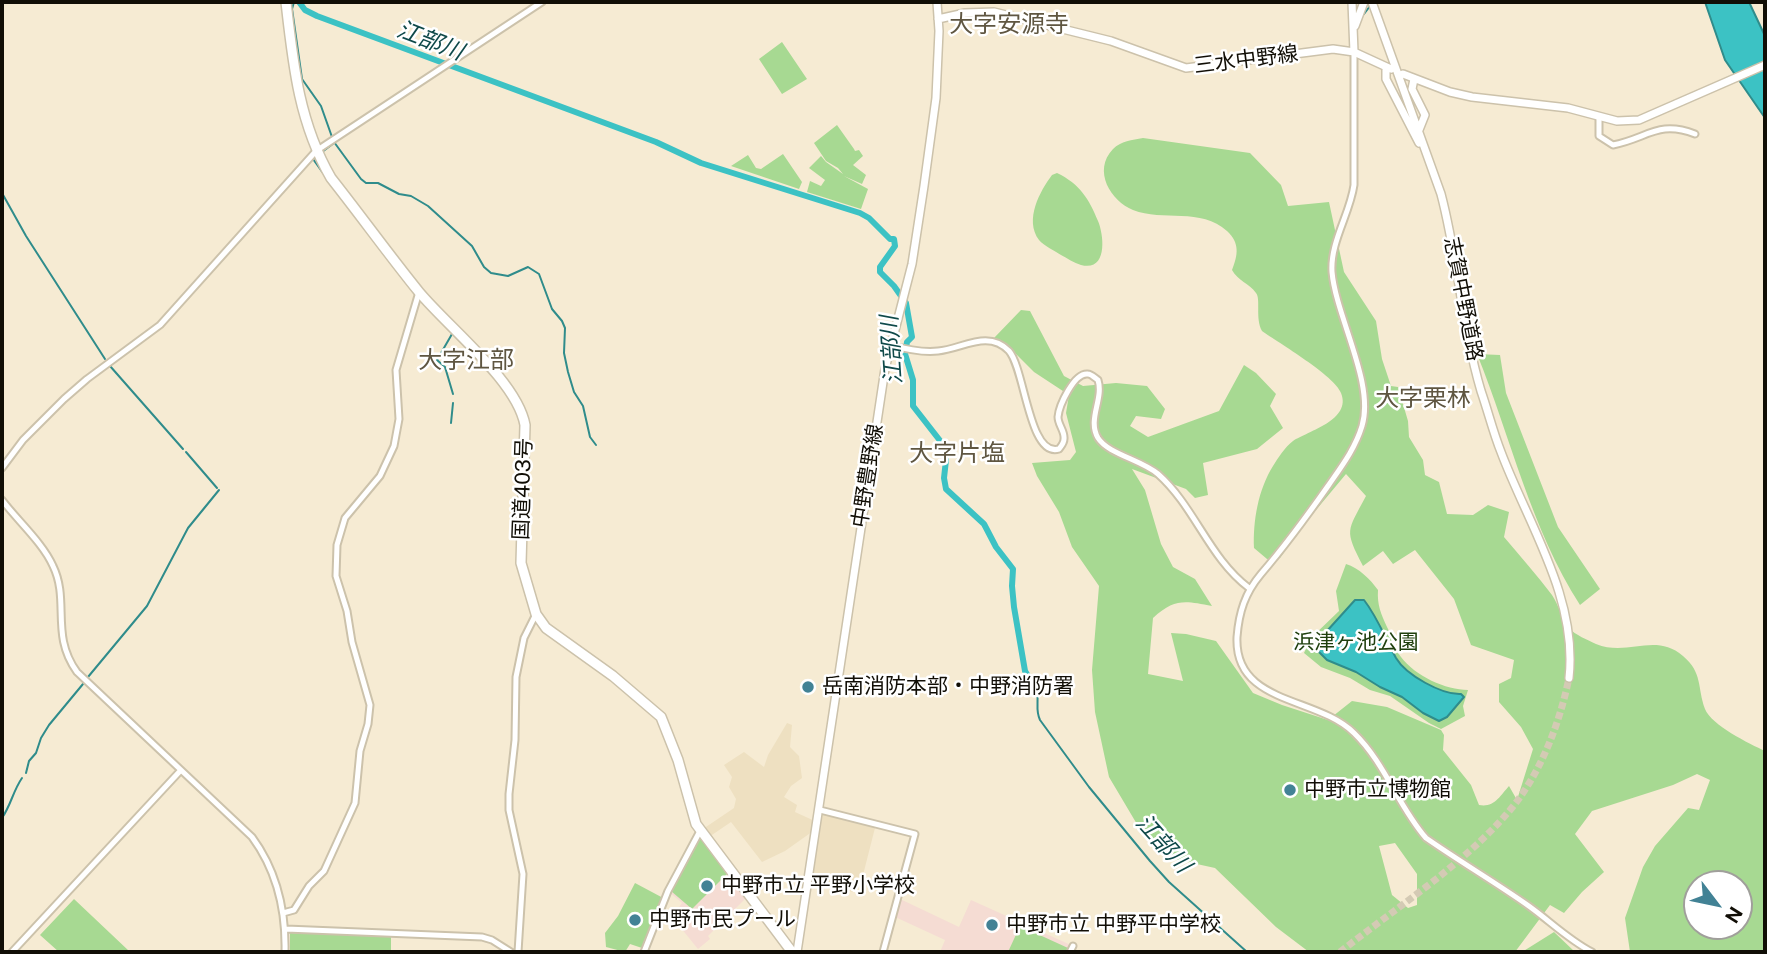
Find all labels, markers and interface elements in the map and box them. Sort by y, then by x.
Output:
district label: 大字安源寺 [949,11,1069,39]
water label: 江部川 [393,16,467,66]
street label: 三水中野線 [1192,41,1300,79]
street label: 志賀中野道路 [1439,235,1487,363]
water label: 江部川 [876,315,908,385]
district label: 大字江部 [418,347,514,375]
district label: 大字栗林 [1375,385,1471,413]
street label: 中野豊野線 [847,422,889,530]
street label: 国道403号 [509,438,537,540]
district label: 大字片塩 [909,440,1005,468]
park label: 浜津ヶ池公園 [1293,630,1419,656]
place label: 岳南消防本部・中野消防署 [822,674,1074,700]
marker: 岳南消防本部・中野消防署 [800,679,816,695]
place label: 中野市立博物館 [1304,777,1451,803]
marker: 中野市立博物館 [1282,782,1298,798]
water label: 江部川 [1130,809,1196,879]
north arrow [1683,870,1753,940]
place label: 中野市立 平野小学校 [721,873,915,899]
marker: 中野市立 平野小学校 [699,878,715,894]
text: N [1721,903,1747,927]
place label: 中野市民プール [649,907,796,933]
marker: 中野市民プール [627,912,643,928]
place label: 中野市立 中野平中学校 [1006,912,1221,938]
marker: 中野市立 中野平中学校 [984,917,1000,933]

